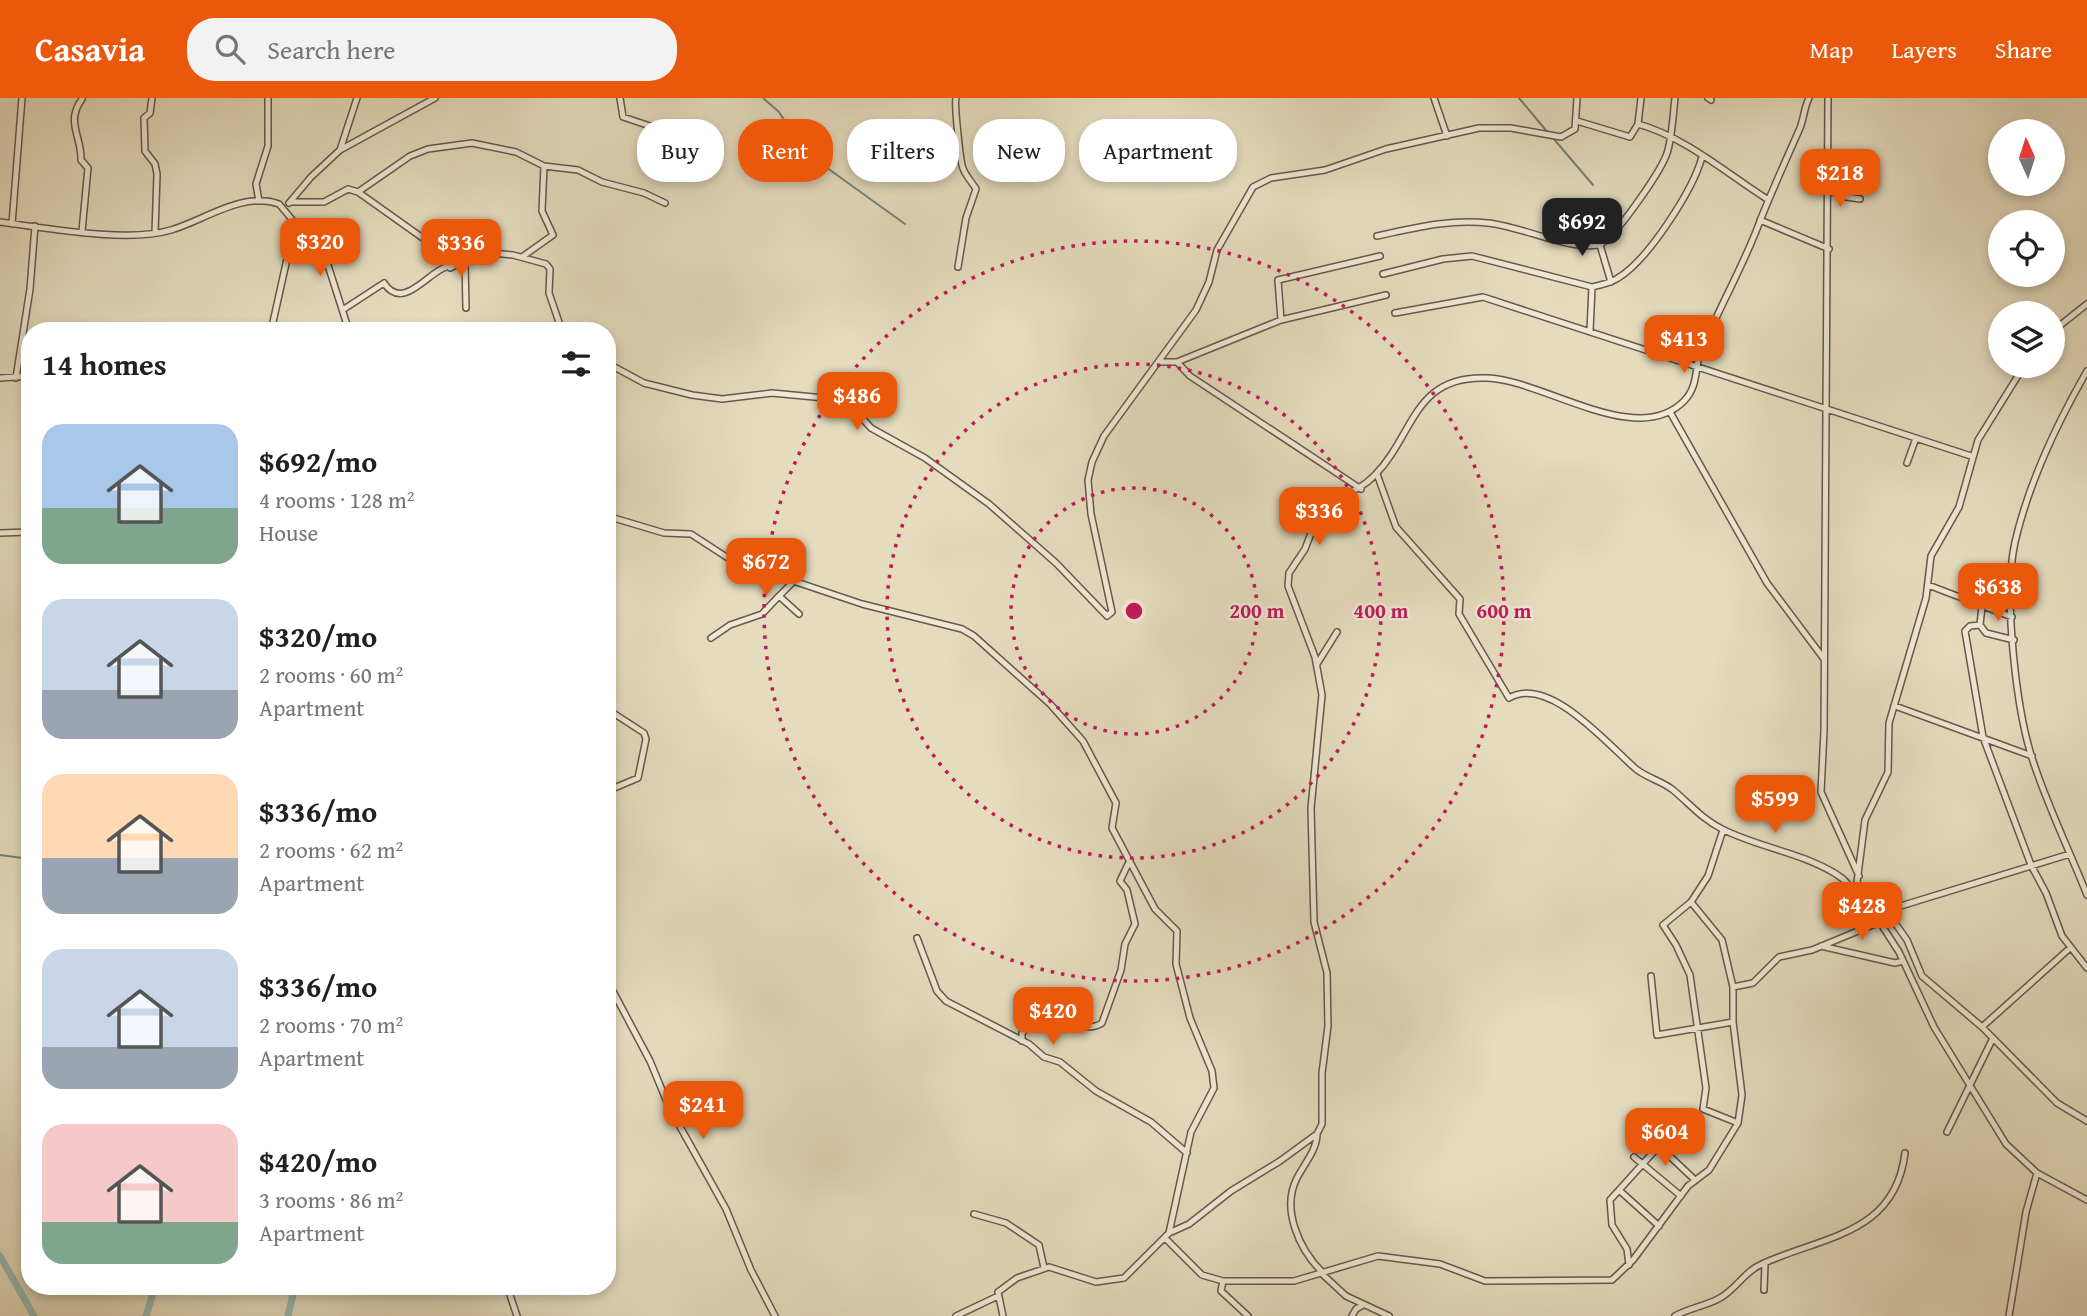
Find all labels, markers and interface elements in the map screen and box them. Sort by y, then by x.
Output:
search box [187,18,677,81]
text: Casavia [35,25,145,73]
icon: search [211,30,249,68]
text: Search here [267,30,396,69]
text: Map [1810,32,1853,67]
text: Layers [1891,32,1957,67]
text: Share [1995,32,2052,67]
chip: Buy [637,119,724,182]
chip: Rent [738,119,833,182]
chip: Filters [847,119,959,182]
chip: New [973,119,1065,182]
chip: Apartment [1079,119,1237,182]
north arrow [1988,119,2065,196]
map controls [1988,119,2065,378]
pin: $218 [1799,150,1881,209]
text: $218 [1816,155,1864,188]
pin: $692 [1541,198,1623,258]
text: $692 [1558,204,1606,237]
button: locate [1988,210,2065,287]
pin: $320 [279,218,361,278]
pin: $336 [420,220,502,279]
text: $320 [296,224,344,257]
text: $336 [437,225,485,258]
button: layers [1988,301,2065,378]
pin: $413 [1643,316,1725,375]
text: $413 [1660,321,1708,354]
text: 14 homes [42,342,167,386]
icon: filters [557,345,595,383]
pin: $486 [816,372,898,432]
text: $486 [833,378,881,411]
text: $692/mo [259,439,377,483]
icon: home [98,452,182,536]
text: 4 rooms · 128 m² [259,483,414,516]
pin: $336 [1278,488,1360,547]
text: $336 [1295,493,1343,526]
text: House [259,516,318,549]
pin: $672 [725,538,807,598]
text: $672 [742,544,790,577]
pin: $638 [1957,564,2039,623]
text: $638 [1974,569,2022,602]
text: 200 m [1229,595,1285,626]
text: 400 m [1353,595,1409,626]
text: 600 m [1476,595,1532,626]
centre of rings [1122,599,1146,623]
text: $320/mo [259,614,377,658]
icon: home [98,627,182,711]
text: 2 rooms · 60 m² [259,658,403,691]
text: Apartment [259,691,364,724]
pin: $599 [1734,776,1816,835]
text: $599 [1751,781,1799,814]
text: $336/mo [259,789,377,833]
icon: home [98,802,182,886]
text: 2 rooms · 62 m² [259,833,403,866]
text: Apartment [259,866,364,899]
pin: $428 [1821,882,1903,942]
text: $428 [1838,888,1886,921]
text: $336/mo [259,964,377,1008]
icon: home [98,977,182,1061]
pin: $420 [1012,988,1094,1047]
text: $420 [1029,993,1077,1026]
text: 2 rooms · 70 m² [259,1008,403,1041]
text: Apartment [259,1041,364,1074]
pin: $241 [662,1082,744,1141]
text: $241 [679,1087,727,1120]
pin: $604 [1624,1108,1706,1168]
text: $604 [1641,1114,1689,1147]
text: $420/mo [259,1139,377,1183]
icon: home [98,1152,182,1236]
text: 3 rooms · 86 m² [259,1183,403,1216]
text: Apartment [259,1216,364,1249]

